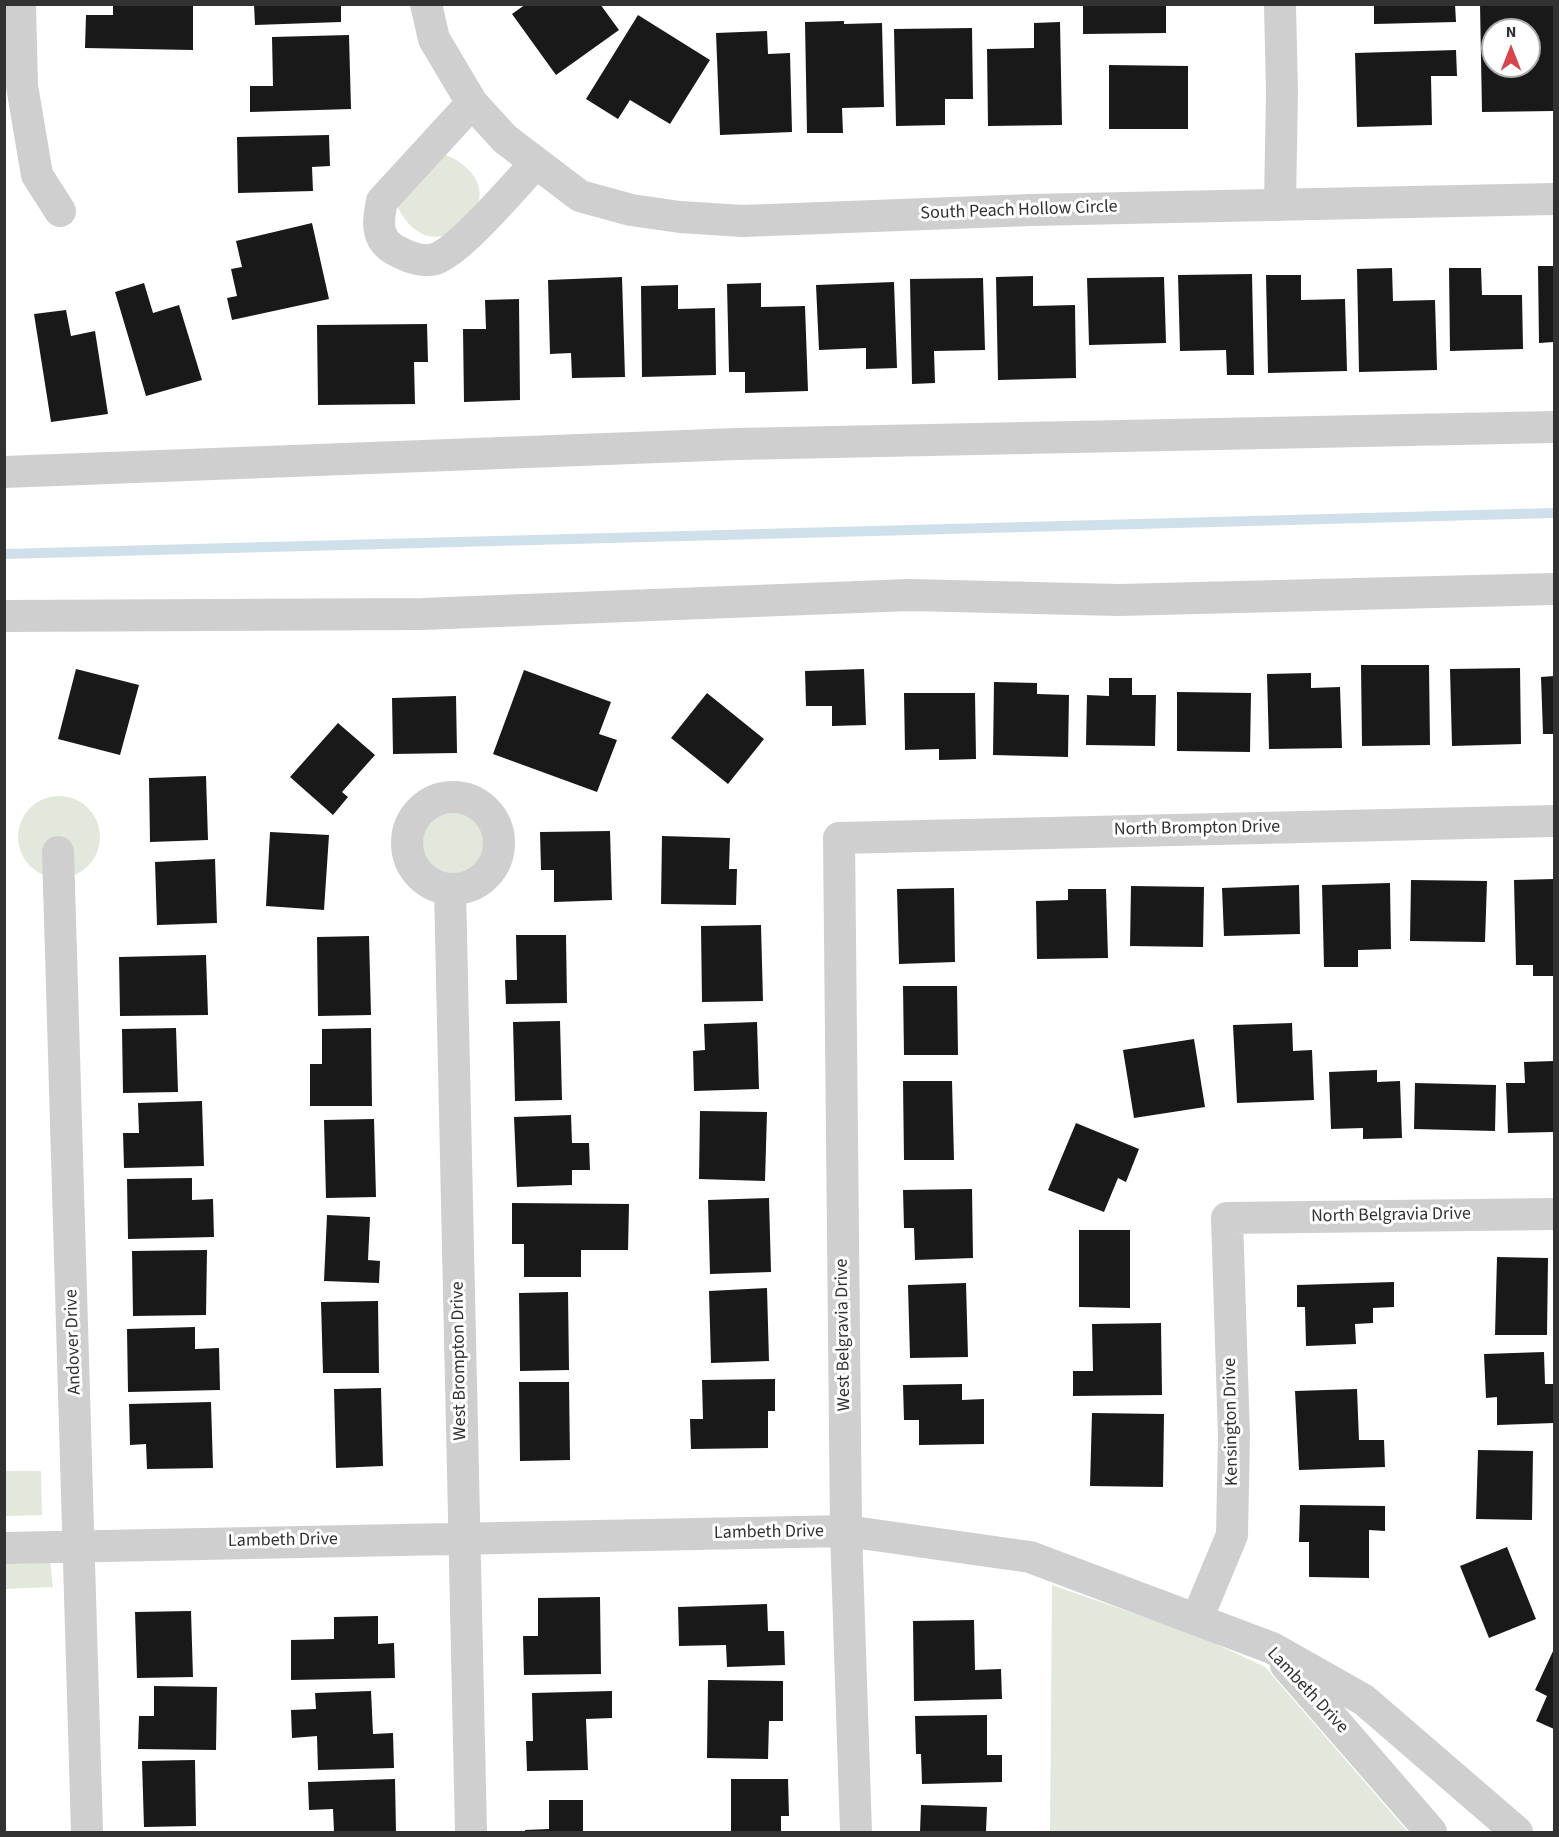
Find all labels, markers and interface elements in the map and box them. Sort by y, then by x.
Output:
north arrow [1481,18,1541,78]
text: N [1506,21,1516,43]
street label: South Peach Hollow Circle [920,197,1118,225]
street label: North Brompton Drive [1114,817,1280,841]
street label: North Belgravia Drive [1311,1204,1471,1228]
street label: West Belgravia Drive [832,1259,856,1411]
street label: West Brompton Drive [448,1281,472,1441]
street label: Andover Drive [61,1289,87,1395]
street label: Kensington Drive [1220,1358,1244,1486]
street label: Lambeth Drive [714,1521,824,1545]
street label: Lambeth Drive [228,1529,338,1553]
street label: Lambeth Drive [1262,1643,1352,1739]

